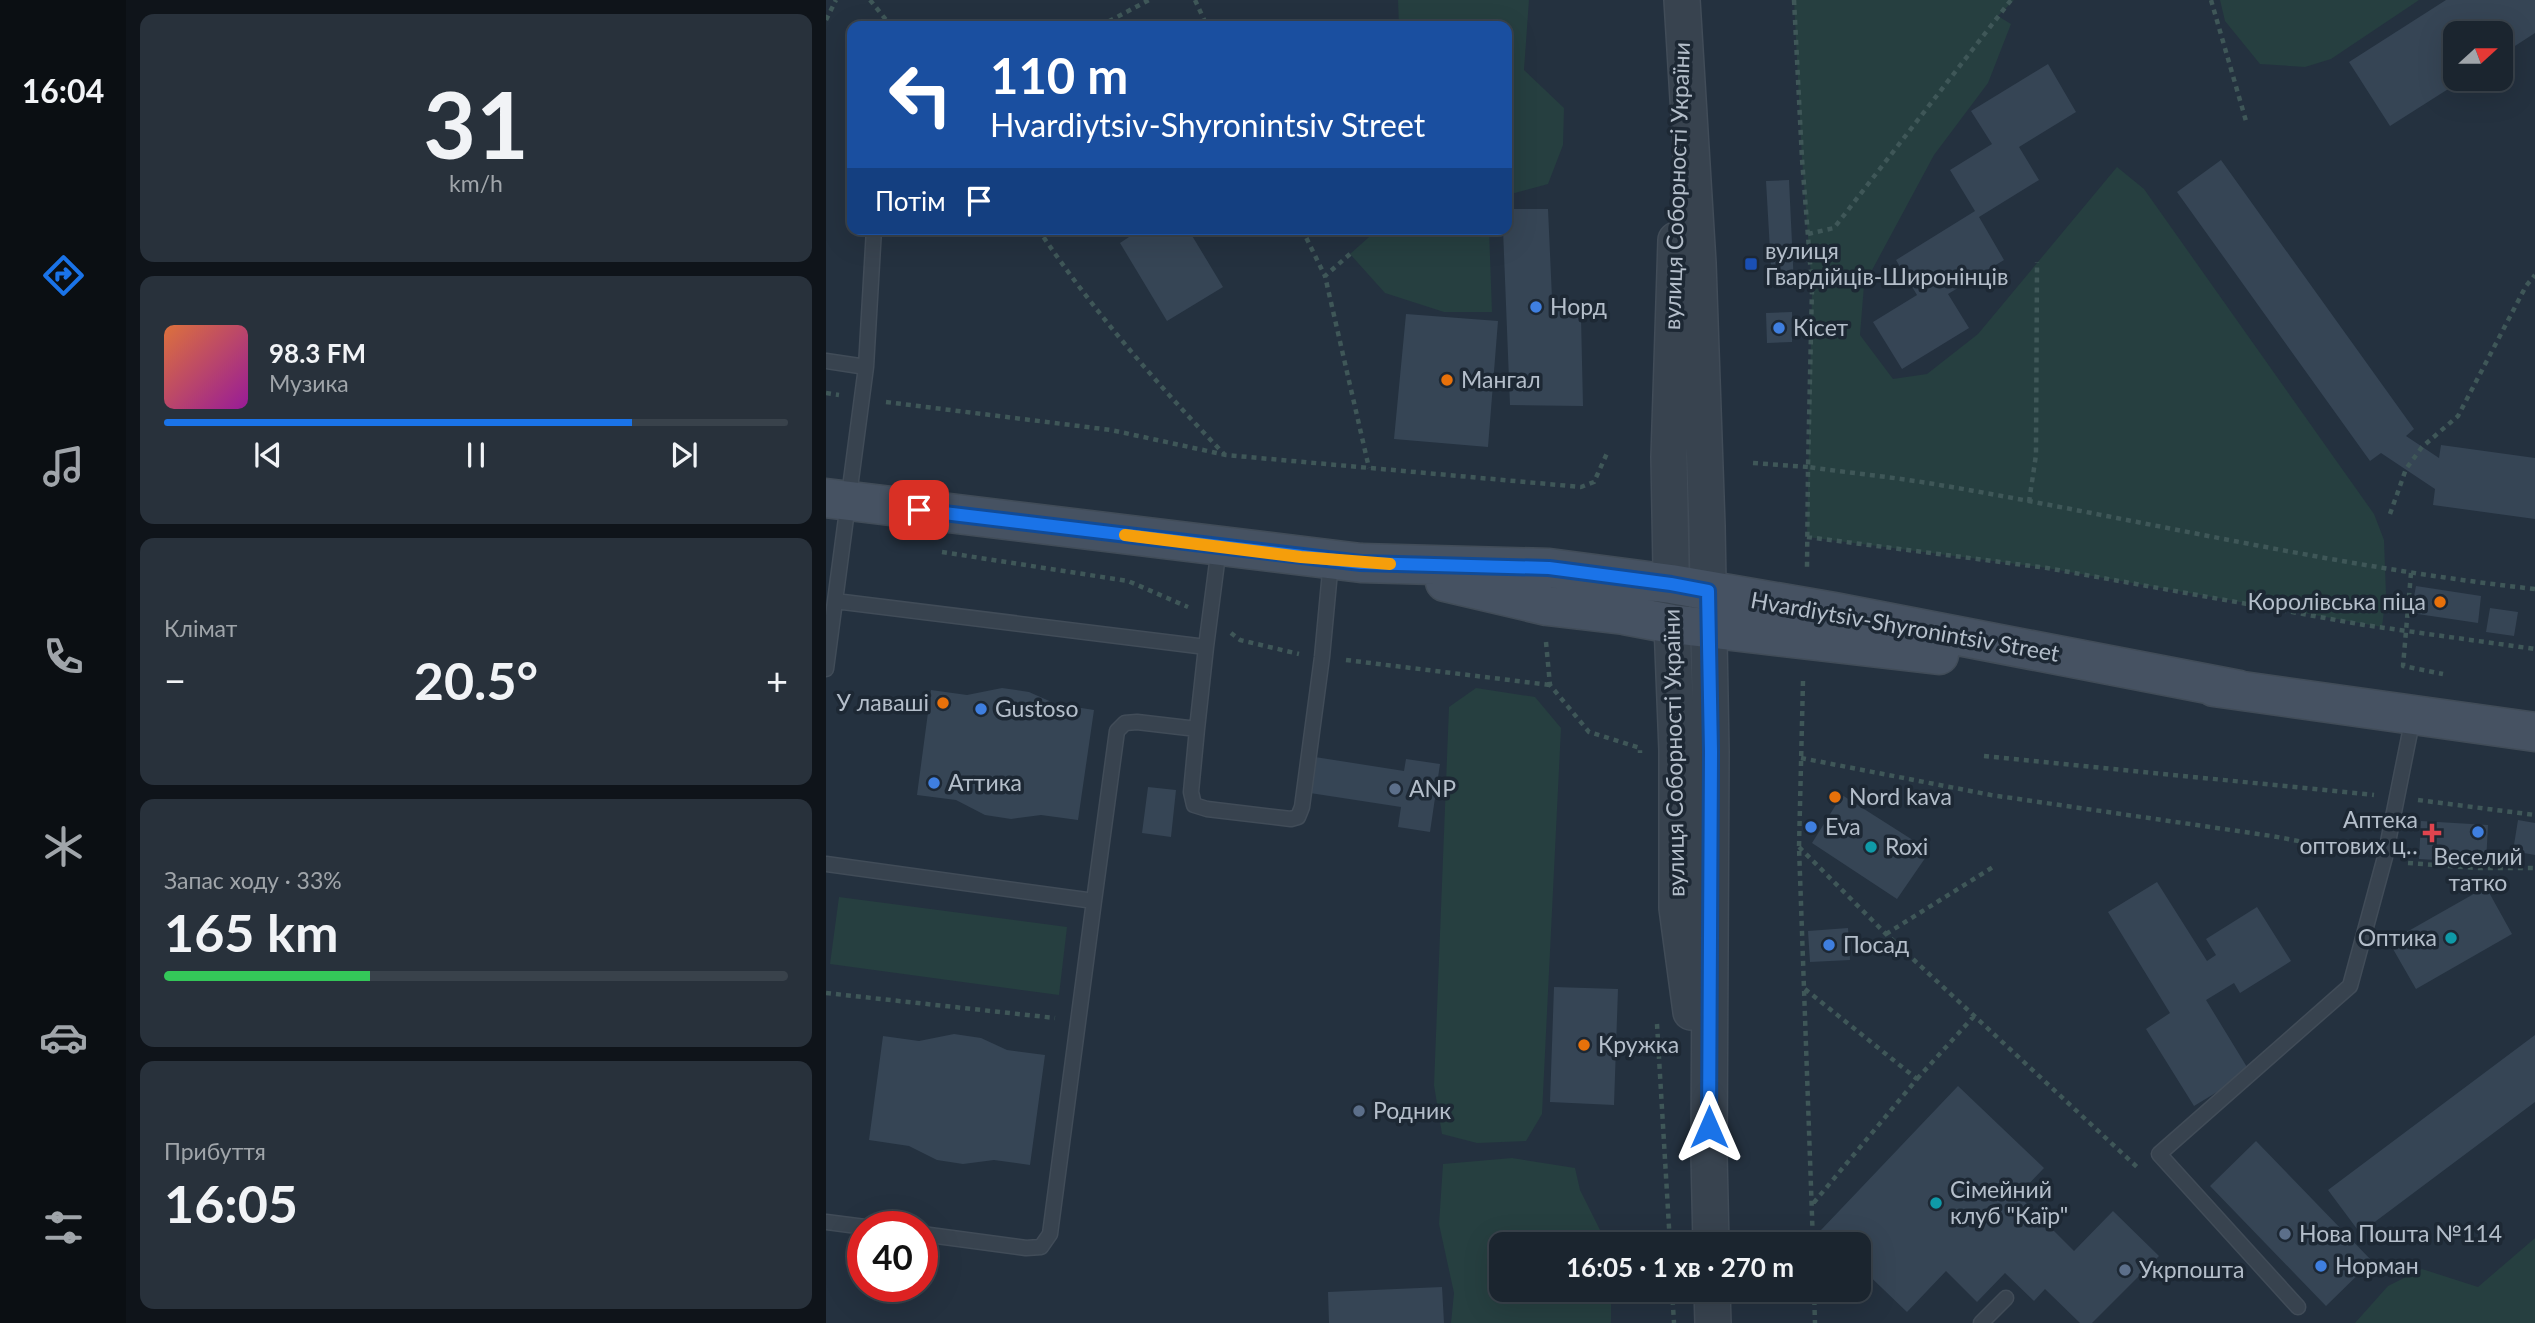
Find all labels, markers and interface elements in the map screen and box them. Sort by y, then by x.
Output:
north arrow [2443,21,2513,91]
map controls [2443,21,2513,91]
street label: вулиця Соборності України [1657,42,1695,330]
text: 110 m [990,46,1128,104]
icon: left [875,49,966,140]
text: 31 [423,69,529,178]
text: 16:04 [22,71,104,110]
text: Hvardiytsiv-Shyronintsiv Street [990,105,1425,144]
text: km/h [449,169,503,197]
icon: arrive [960,182,998,220]
text: Потім [875,185,946,217]
place label: вулиця Гвардійців-Широнінців [1765,236,2008,290]
icon: directions [39,251,88,300]
marker: вулиця Гвардійців-Широнінців [1743,256,1759,272]
place label: Норд [1550,292,1607,320]
marker: Норд [1528,299,1544,315]
place label: Кісет [1793,313,1849,341]
marker: Кісет [1771,320,1787,336]
text: 98.3 FM [269,337,366,369]
place label: Мангал [1461,365,1541,393]
text: Музика [269,369,349,397]
marker: Мангал [1439,372,1455,388]
icon: previous [249,436,287,474]
icon: pause [457,436,495,474]
icon: next [665,436,703,474]
icon: music [39,442,88,491]
pin [889,480,949,540]
icon: arrive [900,491,938,529]
street label: Hvardiytsiv-Shyronintsiv Street [1749,585,2062,667]
place label: Королівська піца [2247,587,2426,615]
marker: Королівська піца [2432,594,2448,610]
street label: вулиця Соборності України [1656,609,1690,897]
text: Клімат [164,614,237,642]
icon: phone [39,632,88,681]
text: 20.5° [414,649,538,711]
text: − [164,657,186,703]
text: + [766,657,788,703]
place label: У лаваші [837,688,929,716]
place label: Gustoso [995,694,1079,722]
marker: У лаваші [935,695,951,711]
marker: Gustoso [973,701,989,717]
place label: Аттика [948,768,1022,796]
place label: ANP [1409,774,1456,802]
marker: Аттика [926,775,942,791]
marker: ANP [1387,781,1403,797]
place label: Nord kava [1849,782,1952,810]
marker: Nord kava [1827,789,1843,805]
place label: Аптека оптових ц‥ [2300,805,2418,859]
place label: Eva [1825,812,1861,840]
marker: Eva [1803,819,1819,835]
icon: climate [39,822,88,871]
marker: Веселий татко [2470,824,2486,840]
marker: Аптека оптових ц‥ [2424,825,2440,841]
place label: Roxi [1885,832,1928,860]
marker: Roxi [1863,839,1879,855]
place label: Веселий татко [2433,842,2523,896]
text: Запас ходу · 33% [164,866,342,894]
text: 165 km [164,901,338,963]
place label: Оптика [2358,923,2437,951]
place label: Посад [1843,930,1909,958]
marker: Оптика [2443,930,2459,946]
marker: Посад [1821,937,1837,953]
icon: car [39,1013,88,1062]
place label: Кружка [1598,1030,1679,1058]
marker: Кружка [1576,1037,1592,1053]
position arrow [1672,1090,1746,1164]
place label: Родник [1373,1096,1451,1124]
marker: Родник [1351,1103,1367,1119]
text: Прибуття [164,1137,266,1165]
text: 16:05 [164,1172,298,1234]
place label: Сімейний клуб "Каїр" [1950,1175,2068,1229]
marker: Сімейний клуб "Каїр" [1928,1195,1944,1211]
icon: filters [39,1203,88,1252]
speed limit sign: 40 [847,1211,938,1302]
place label: Нова Пошта №114 [2299,1219,2502,1247]
marker: Нова Пошта №114 [2277,1226,2293,1242]
text: 16:05 · 1 хв · 270 m [1566,1251,1794,1283]
place label: Норман [2335,1251,2419,1279]
place label: Укрпошта [2139,1255,2244,1283]
marker: Норман [2313,1258,2329,1274]
marker: Укрпошта [2117,1262,2133,1278]

